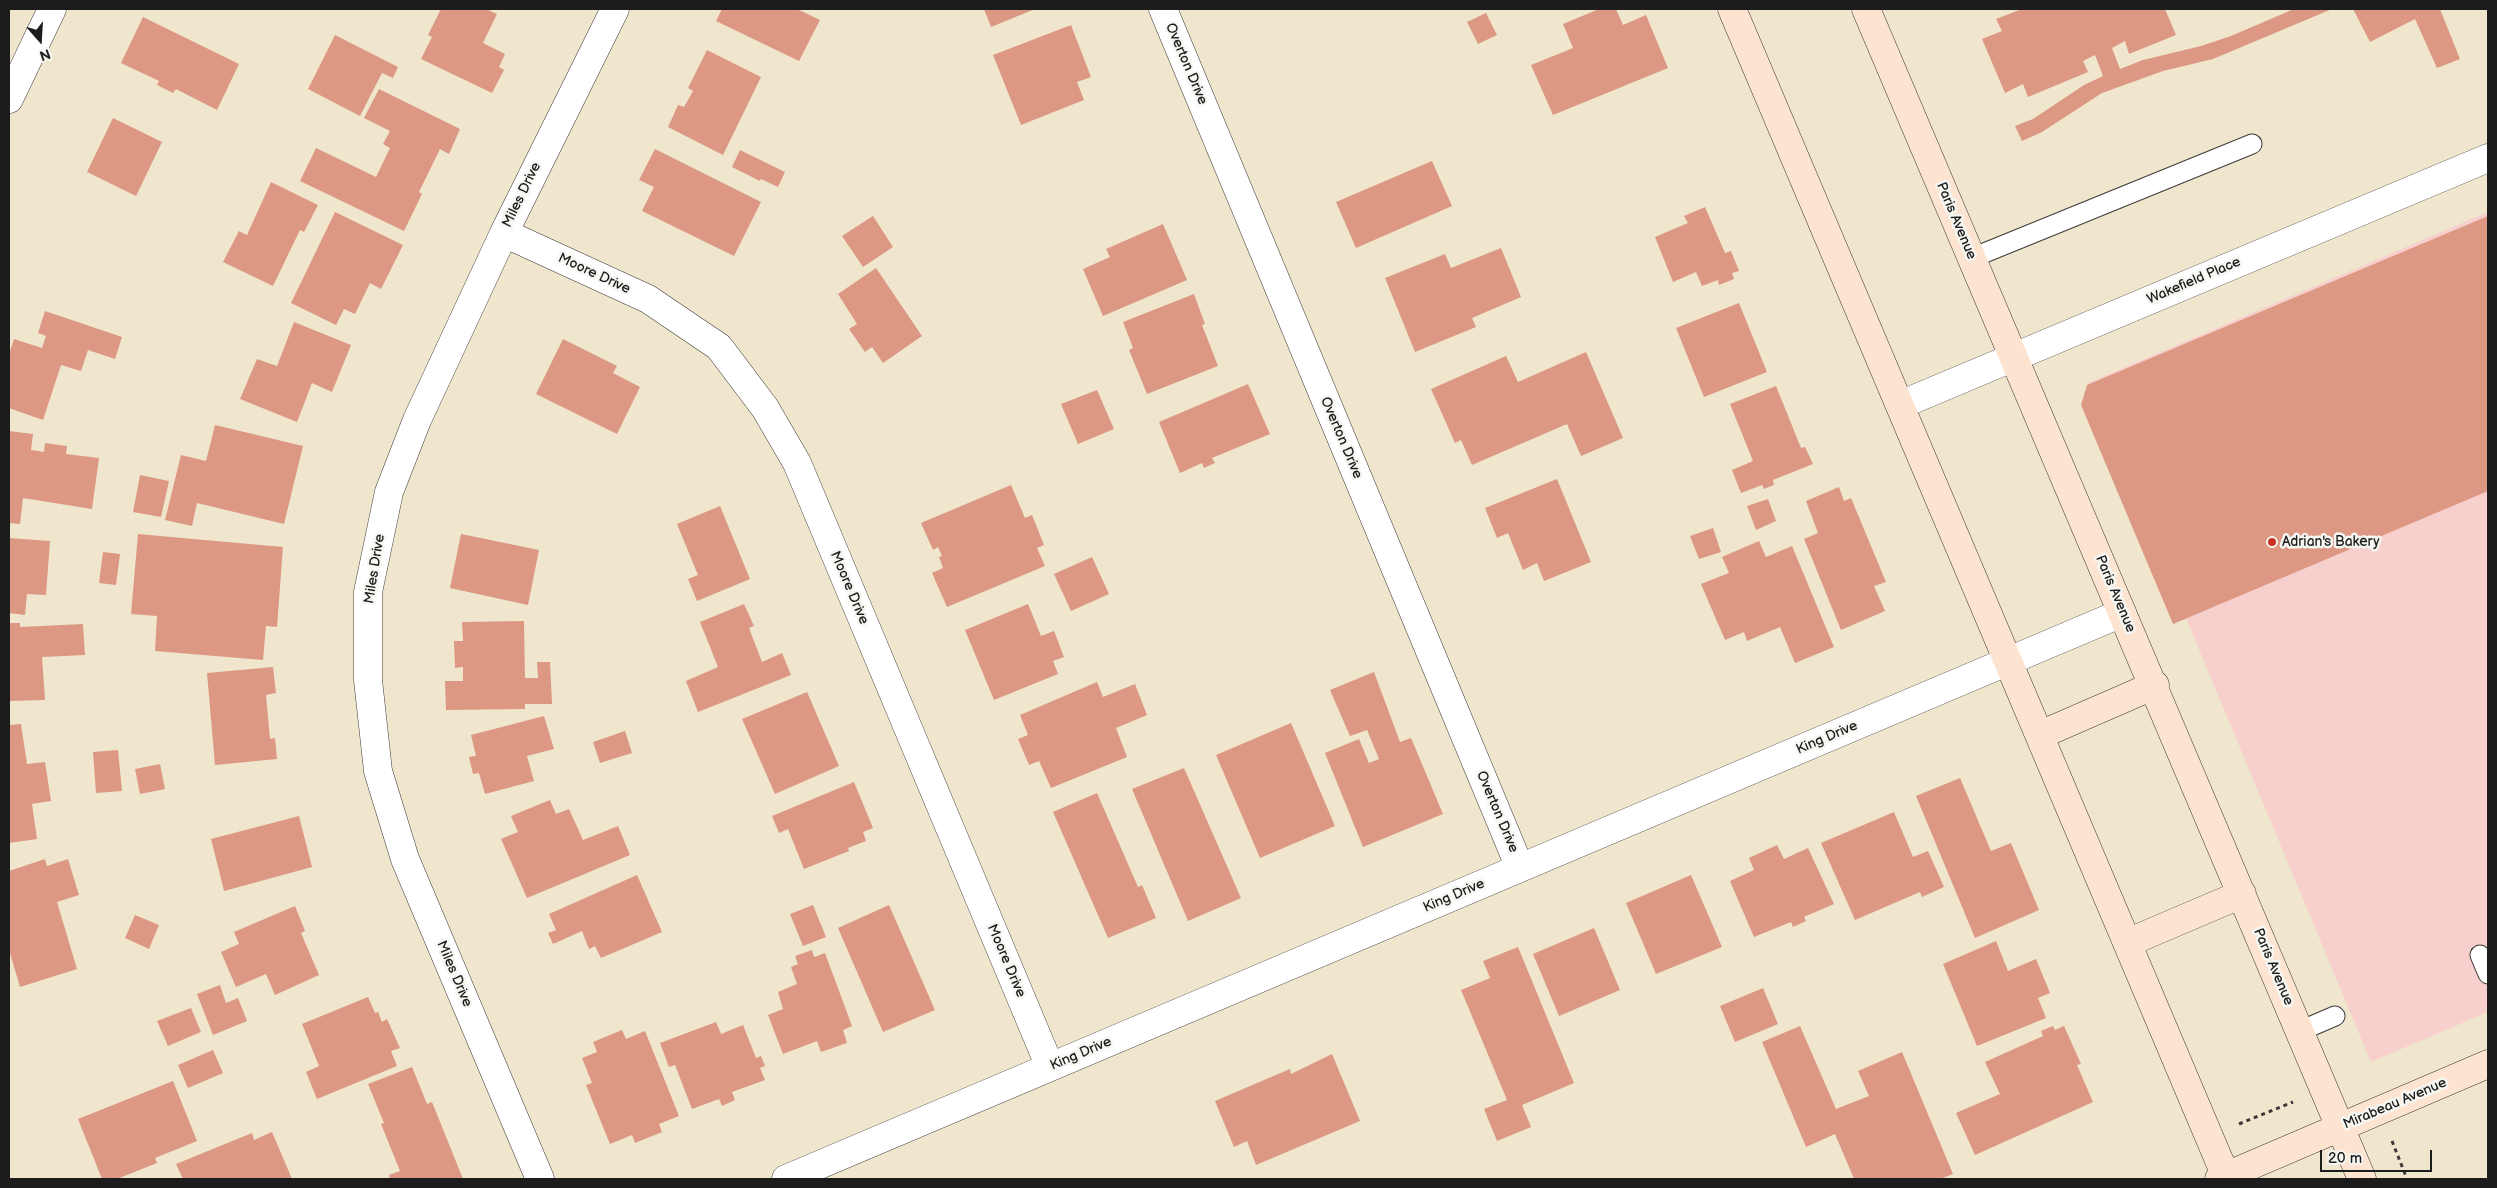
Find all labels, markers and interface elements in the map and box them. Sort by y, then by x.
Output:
north arrow [15,15,65,65]
street label: Overton Drive [1161,21,1211,107]
text: N [37,45,53,64]
street label: Miles Drive [499,160,545,230]
street label: Paris Avenue [1932,180,1980,262]
street label: Moore Drive [555,250,633,298]
street label: Wakefield Place [2145,254,2243,308]
street label: Overton Drive [1316,395,1366,481]
street label: Miles Drive [361,533,389,605]
place label: Adrian's Bakery [2282,534,2380,550]
marker: Adrian's Bakery [2266,536,2278,548]
street label: Moore Drive [826,549,872,627]
street label: Paris Avenue [2091,553,2139,635]
street label: King Drive [1794,718,1860,758]
street label: Overton Drive [1472,769,1522,855]
street label: King Drive [1421,876,1487,916]
street label: Moore Drive [983,922,1029,1000]
street label: Paris Avenue [2249,926,2297,1008]
street label: Miles Drive [433,938,475,1010]
street label: King Drive [1048,1034,1114,1074]
street label: Mirabeau Avenue [2341,1075,2449,1133]
scale bar [2322,1140,2434,1172]
text: 20 m [2328,1149,2362,1168]

